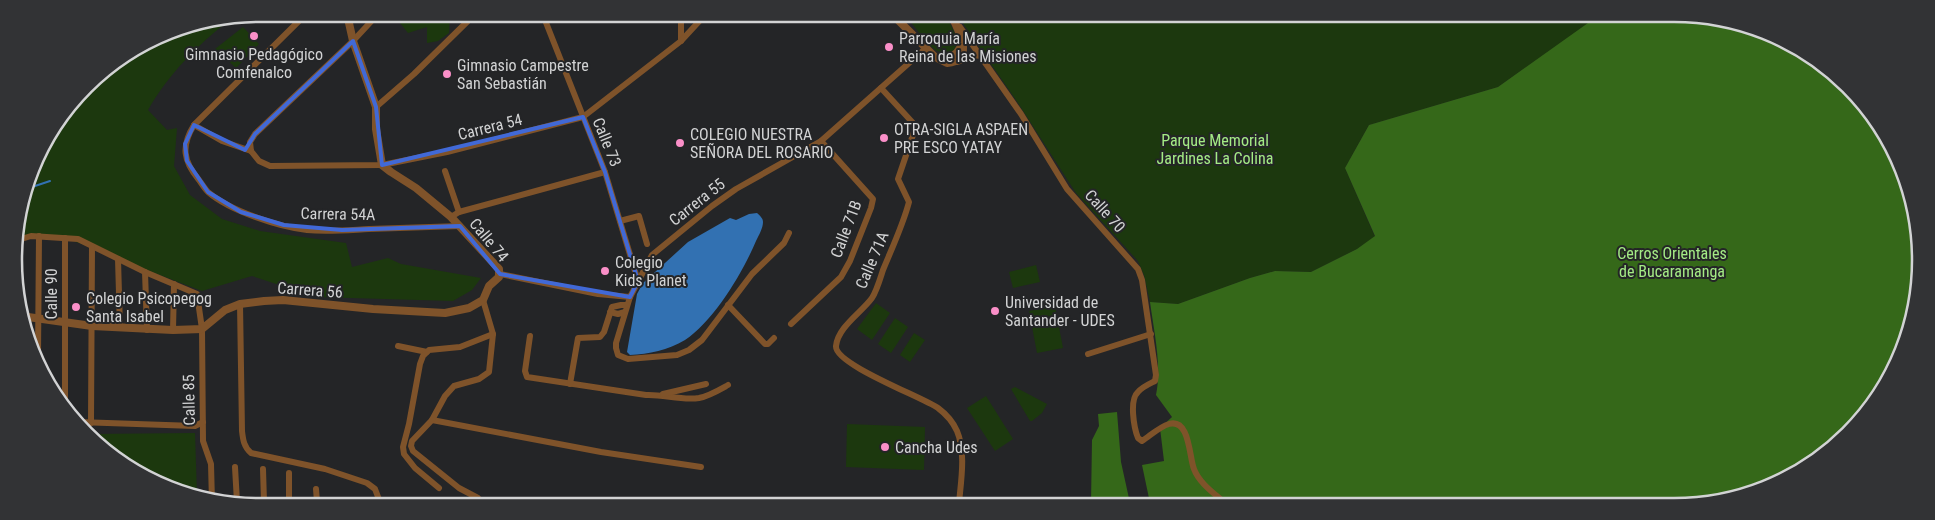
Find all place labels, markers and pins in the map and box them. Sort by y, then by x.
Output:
place label: Parroquia María Reina de las Misiones [899,29,1036,66]
marker: Gimnasio Pedagógico Comfenalco [248,30,260,42]
marker: Parroquia María Reina de las Misiones [883,41,895,53]
place label: Gimnasio Pedagógico Comfenalco [185,45,323,82]
place label: Gimnasio Campestre San Sebastián [457,56,589,93]
marker: Gimnasio Campestre San Sebastián [441,68,453,80]
place label: OTRA-SIGLA ASPAEN PRE ESCO YATAY [894,120,1028,157]
place label: COLEGIO NUESTRA SEÑORA DEL ROSARIO [690,125,833,162]
marker: OTRA-SIGLA ASPAEN PRE ESCO YATAY [878,132,890,144]
marker: COLEGIO NUESTRA SEÑORA DEL ROSARIO [674,137,686,149]
place label: Colegio Kids Planet [615,253,687,290]
marker: Colegio Kids Planet [599,265,611,277]
place label: Colegio Psicopegog Santa Isabel [86,289,212,326]
place label: Universidad de Santander - UDES [1005,293,1115,330]
marker: Colegio Psicopegog Santa Isabel [70,301,82,313]
marker: Universidad de Santander - UDES [989,305,1001,317]
place label: Cancha Udes [895,438,978,457]
marker: Cancha Udes [879,441,891,453]

